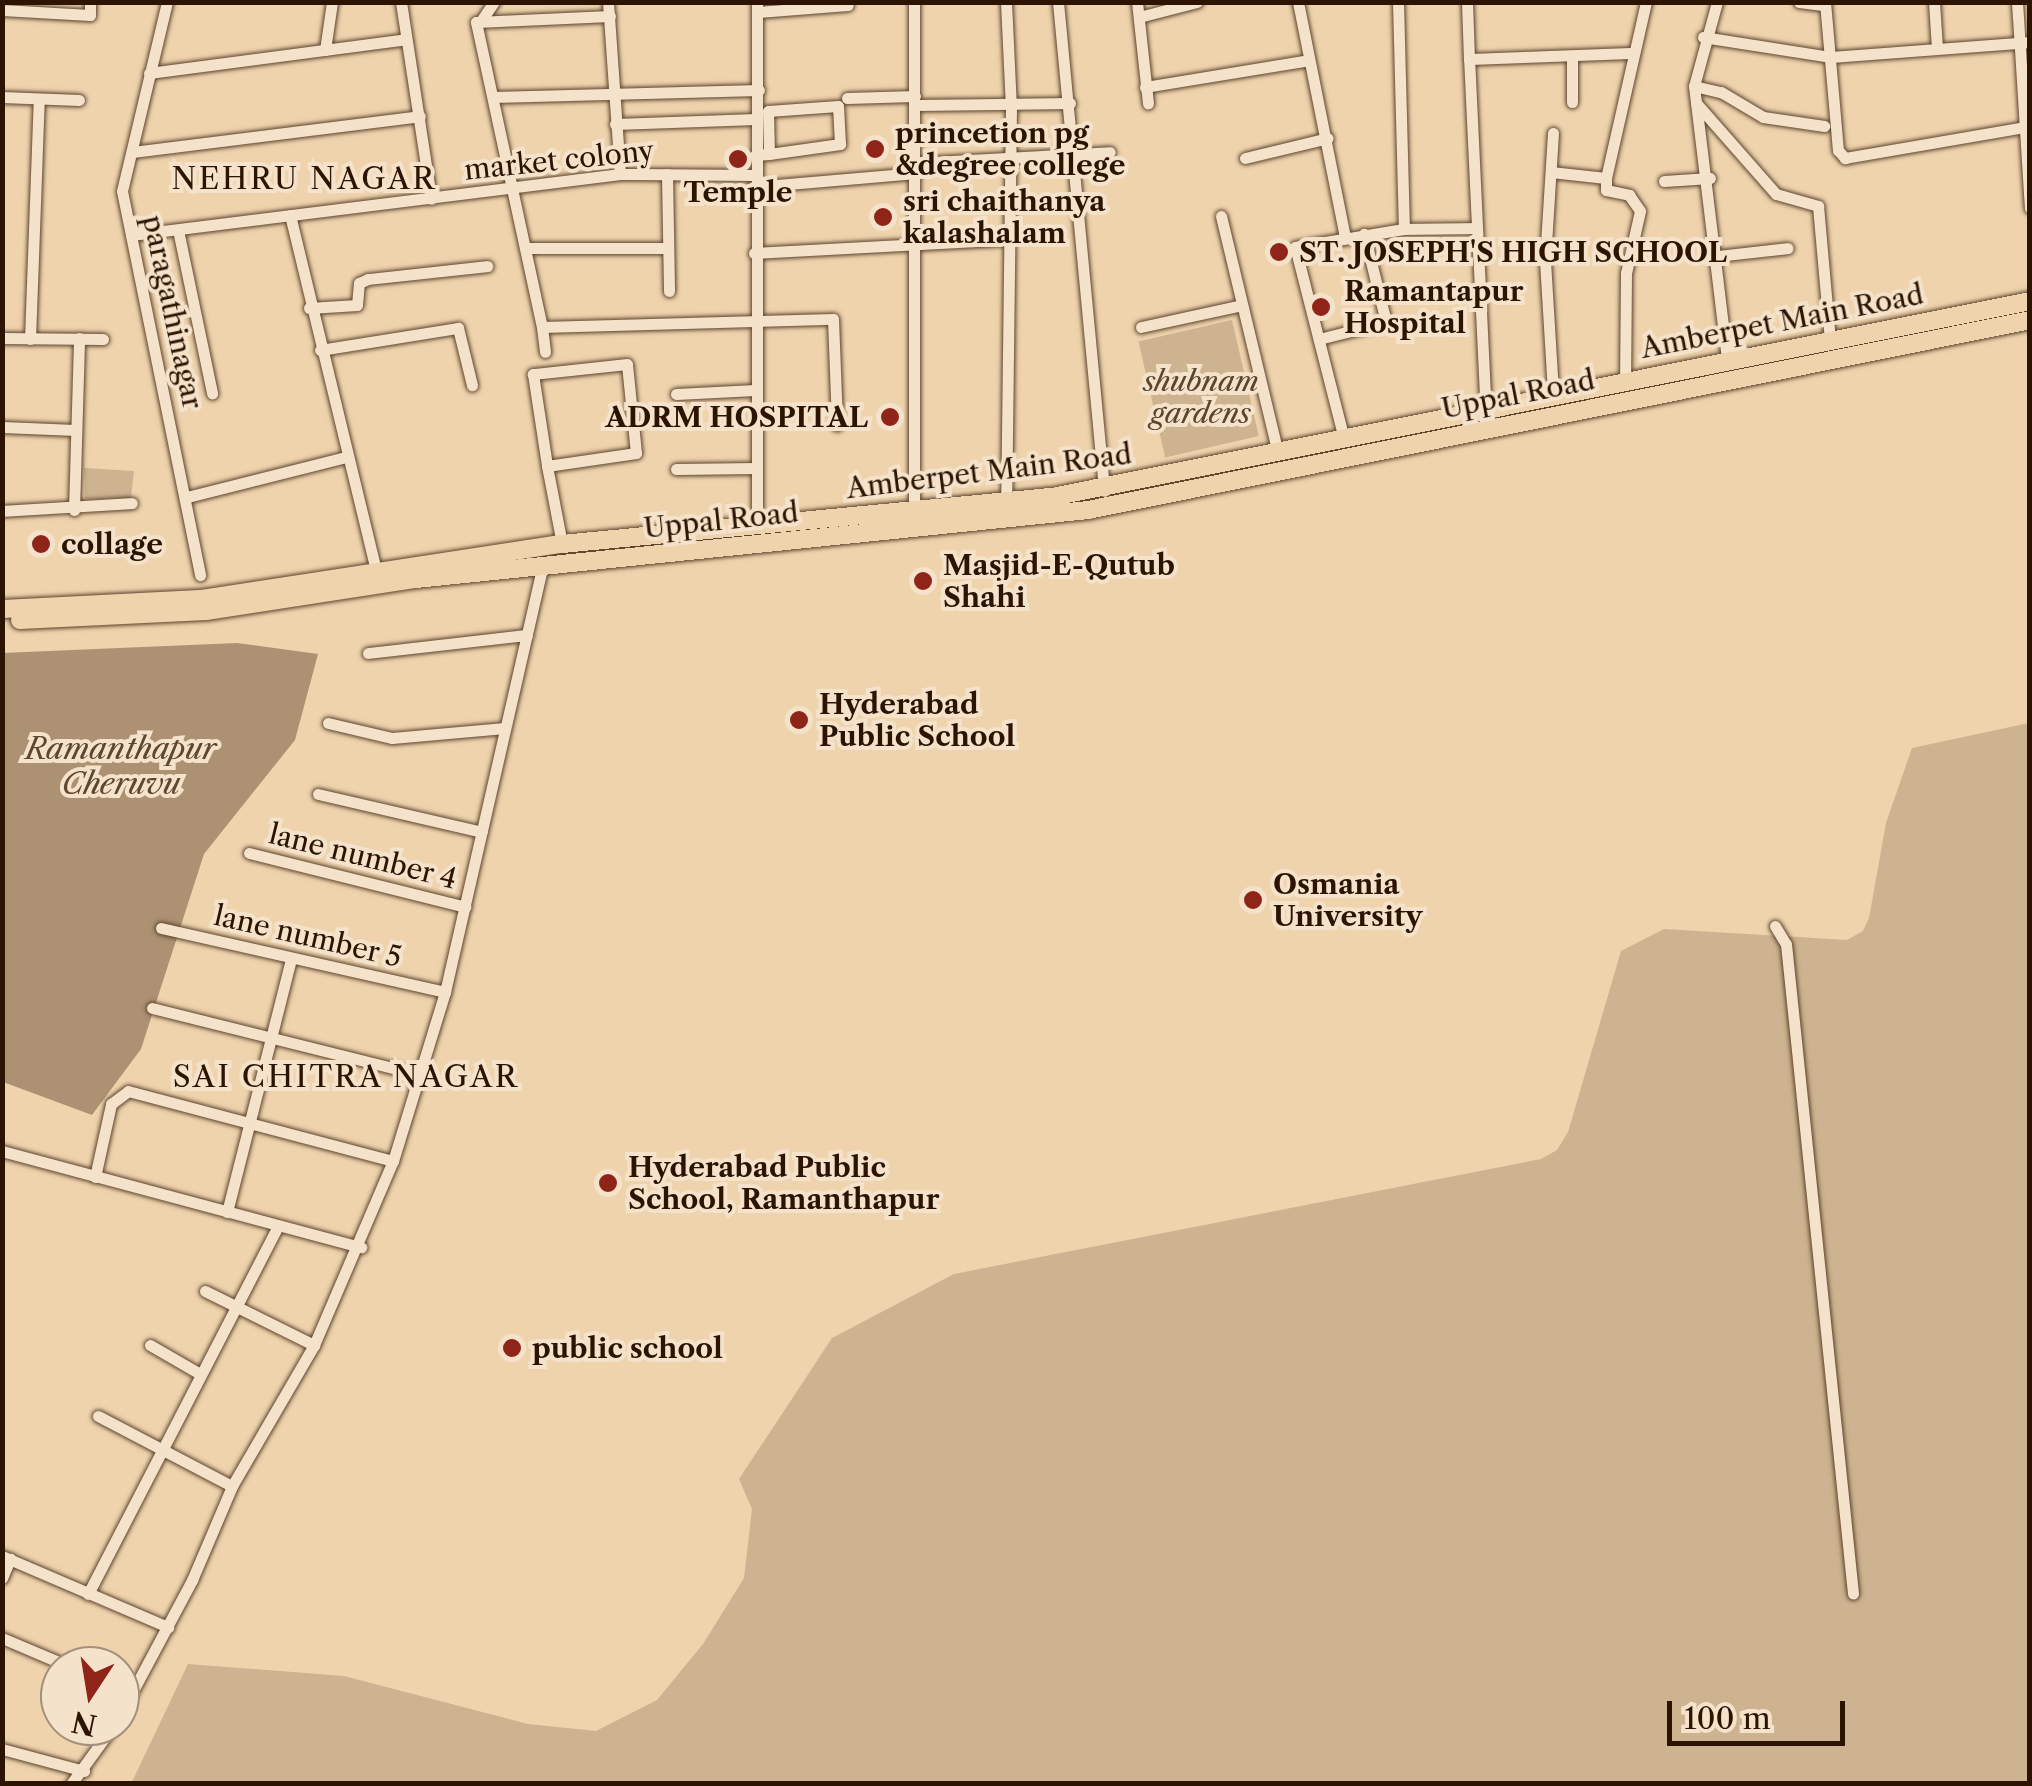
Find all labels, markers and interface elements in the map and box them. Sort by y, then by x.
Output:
place label: princetion pg &degree college [895,116,1125,182]
street label: market colony [463,133,655,187]
marker: princetion pg &degree college [864,138,886,160]
marker: Temple [727,148,749,170]
district label: NEHRU NAGAR [171,161,437,197]
place label: Temple [683,175,793,209]
place label: sri chaithanya kalashalam [903,184,1106,250]
marker: sri chaithanya kalashalam [872,206,894,228]
street label: paragathinagar [136,212,210,412]
place label: ST. JOSEPH'S HIGH SCHOOL [1299,235,1727,269]
marker: ST. JOSEPH'S HIGH SCHOOL [1268,241,1290,263]
place label: Ramantapur Hospital [1344,274,1523,340]
street label: Amberpet Main Road [1638,277,1926,365]
marker: Ramantapur Hospital [1308,294,1334,320]
street label: Uppal Road [1439,363,1597,425]
park label: shubnam gardens [1143,364,1259,430]
place label: ADRM HOSPITAL [605,400,868,434]
marker: ADRM HOSPITAL [877,404,903,430]
street label: Amberpet Main Road [844,437,1134,505]
street label: Uppal Road [642,495,800,545]
place label: collage [61,527,163,561]
marker: collage [30,533,52,555]
place label: Masjid-E-Qutub Shahi [943,548,1175,614]
marker: Masjid-E-Qutub Shahi [912,570,934,592]
place label: Hyderabad Public School [819,687,1015,753]
marker: Hyderabad Public School [788,709,810,731]
water label: Ramanthapur Cheruvu [26,731,216,802]
street label: lane number 4 [265,816,461,896]
place label: Osmania University [1273,867,1422,933]
marker: Osmania University [1242,889,1264,911]
street label: lane number 5 [211,898,405,974]
district label: SAI CHITRA NAGAR [172,1059,520,1095]
place label: Hyderabad Public School, Ramanthapur [628,1150,939,1216]
marker: Hyderabad Public School, Ramanthapur [597,1172,619,1194]
place label: public school [532,1331,723,1365]
marker: public school [501,1337,523,1359]
north arrow [40,1646,140,1746]
scale bar [1672,1681,1850,1743]
text: 100 m [1684,1700,1771,1737]
text: N [69,1704,100,1743]

